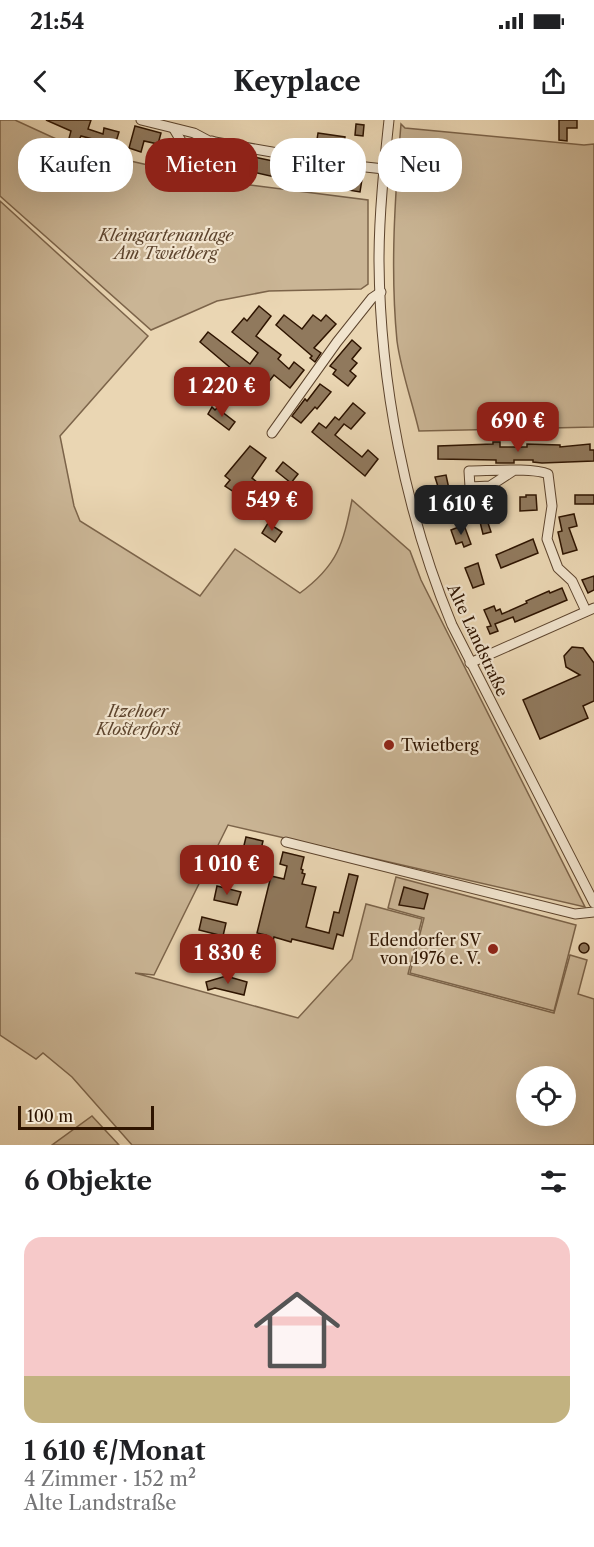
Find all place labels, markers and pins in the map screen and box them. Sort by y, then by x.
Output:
pin: 1 220 € [167,367,277,418]
pin: 690 € [476,402,560,453]
pin: 549 € [230,481,314,532]
pin: 1 610 € [406,485,516,536]
place label: Twietberg [401,735,479,755]
marker: Twietberg [382,738,396,752]
pin: 1 010 € [172,845,282,896]
place label: Edendorfer SV von 1976 e. V. [369,930,481,968]
pin: 1 830 € [173,934,283,985]
marker: Edendorfer SV von 1976 e. V. [486,942,500,956]

